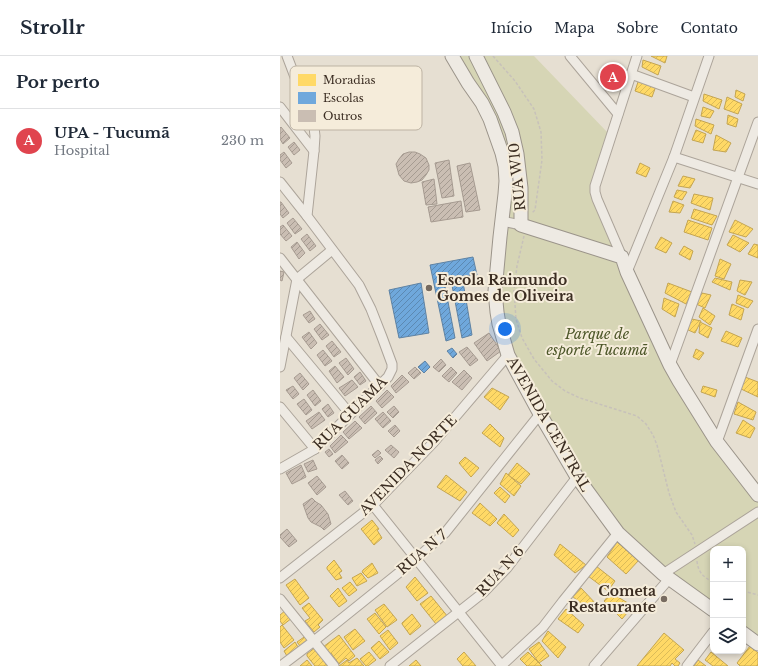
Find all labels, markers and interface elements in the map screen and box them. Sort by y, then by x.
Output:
text: Strollr [20,16,85,39]
text: Início [491,19,532,37]
text: Mapa [554,19,595,37]
text: Sobre [617,19,658,37]
text: Contato [680,19,738,37]
pin: A [600,62,626,92]
legend [290,66,422,130]
text: Por perto [16,72,100,93]
text: Moradias [323,73,376,87]
text: Escolas [323,91,364,105]
text: Outros [323,109,362,123]
text: UPA - Tucumã [54,123,170,142]
text: A [24,132,34,149]
text: 230 m [221,132,264,149]
text: Hospital [54,142,110,159]
street label: RUA W10 [504,142,530,212]
place label: Escola Raimundo Gomes de Oliveira [437,271,574,305]
marker: Escola Raimundo Gomes de Oliveira [424,283,434,293]
your location [495,319,515,339]
park label: Parque de esporte Tucumã [546,325,648,359]
street label: AVENIDA CENTRAL [502,352,595,495]
street label: RUA GUAMA [309,372,391,454]
street label: AVENIDA NORTE [355,411,461,520]
street label: RUA N 7 [393,525,451,579]
street label: RUA N 6 [472,542,528,600]
map controls [710,546,746,654]
button: + [710,546,746,582]
place label: Cometa Restaurante [568,582,656,616]
button: − [710,582,746,618]
marker: Cometa Restaurante [659,594,669,604]
button: layers [710,618,746,654]

